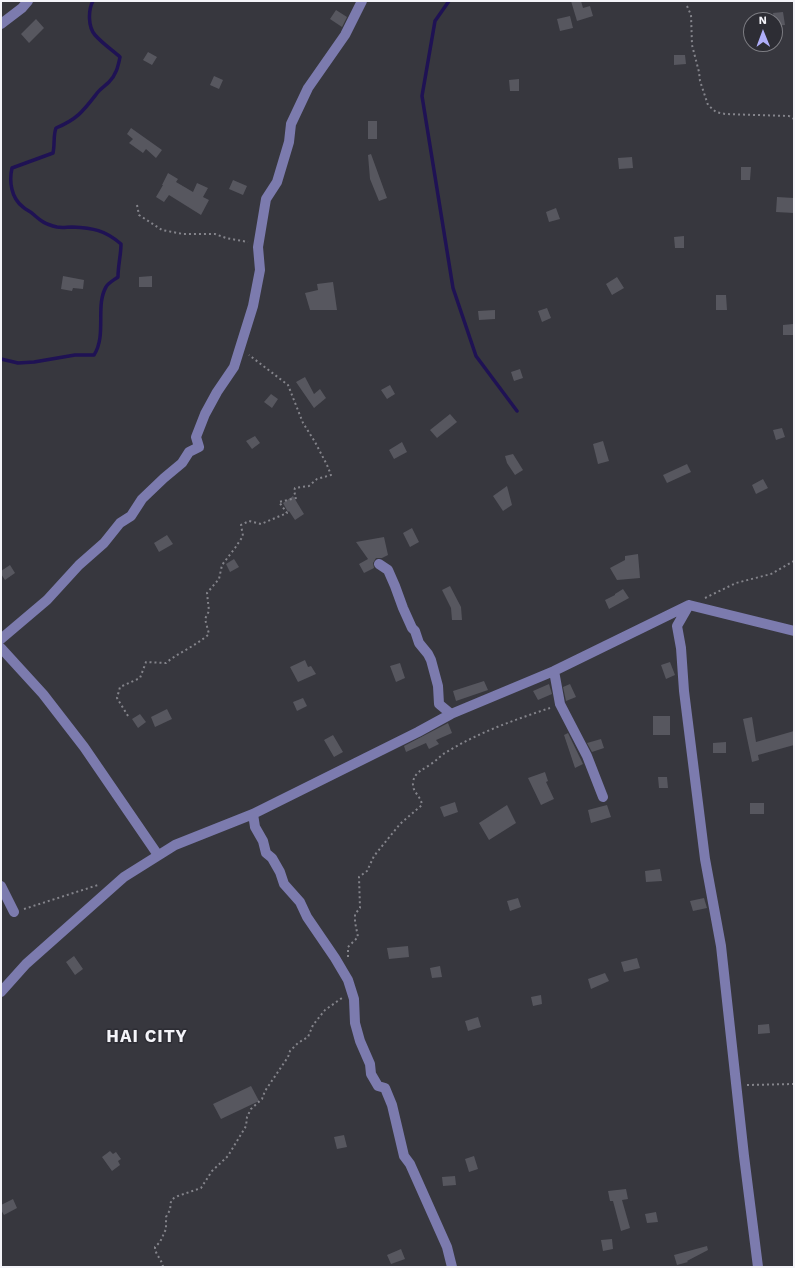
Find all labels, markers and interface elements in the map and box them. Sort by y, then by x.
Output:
north arrow [743,12,783,52]
text: N [759,14,767,27]
district label: HAI CITY [106,1027,188,1047]

